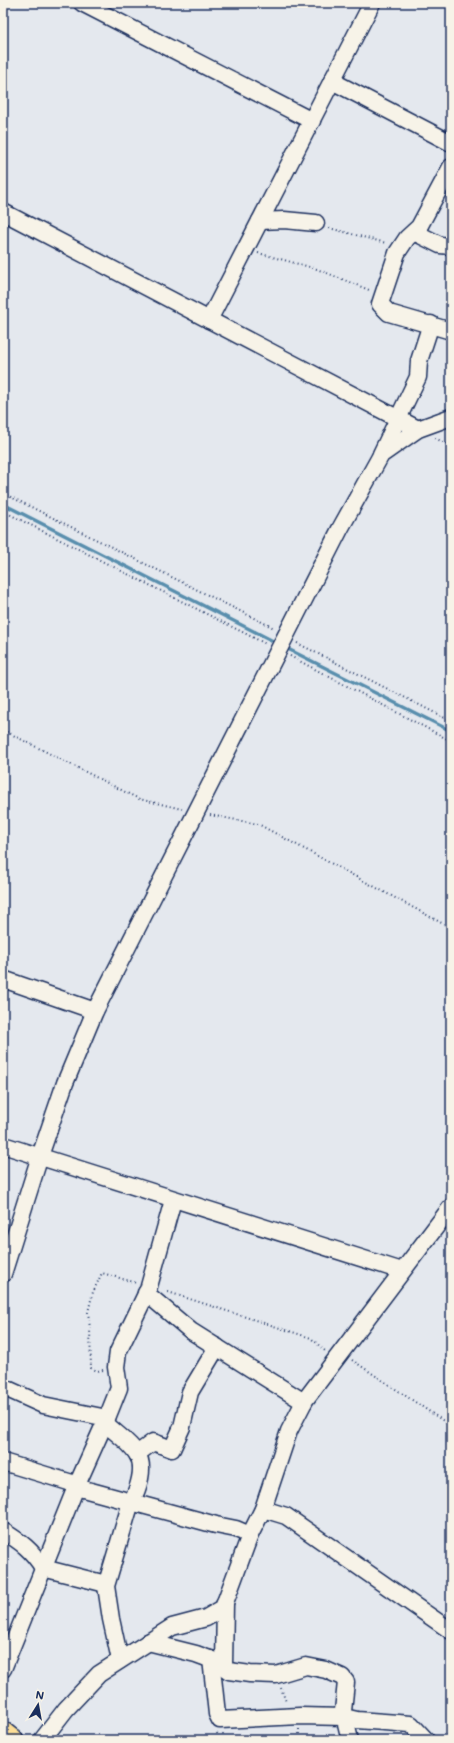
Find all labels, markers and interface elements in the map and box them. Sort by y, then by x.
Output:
north arrow [18,1685,58,1725]
text: N [34,1687,46,1703]

